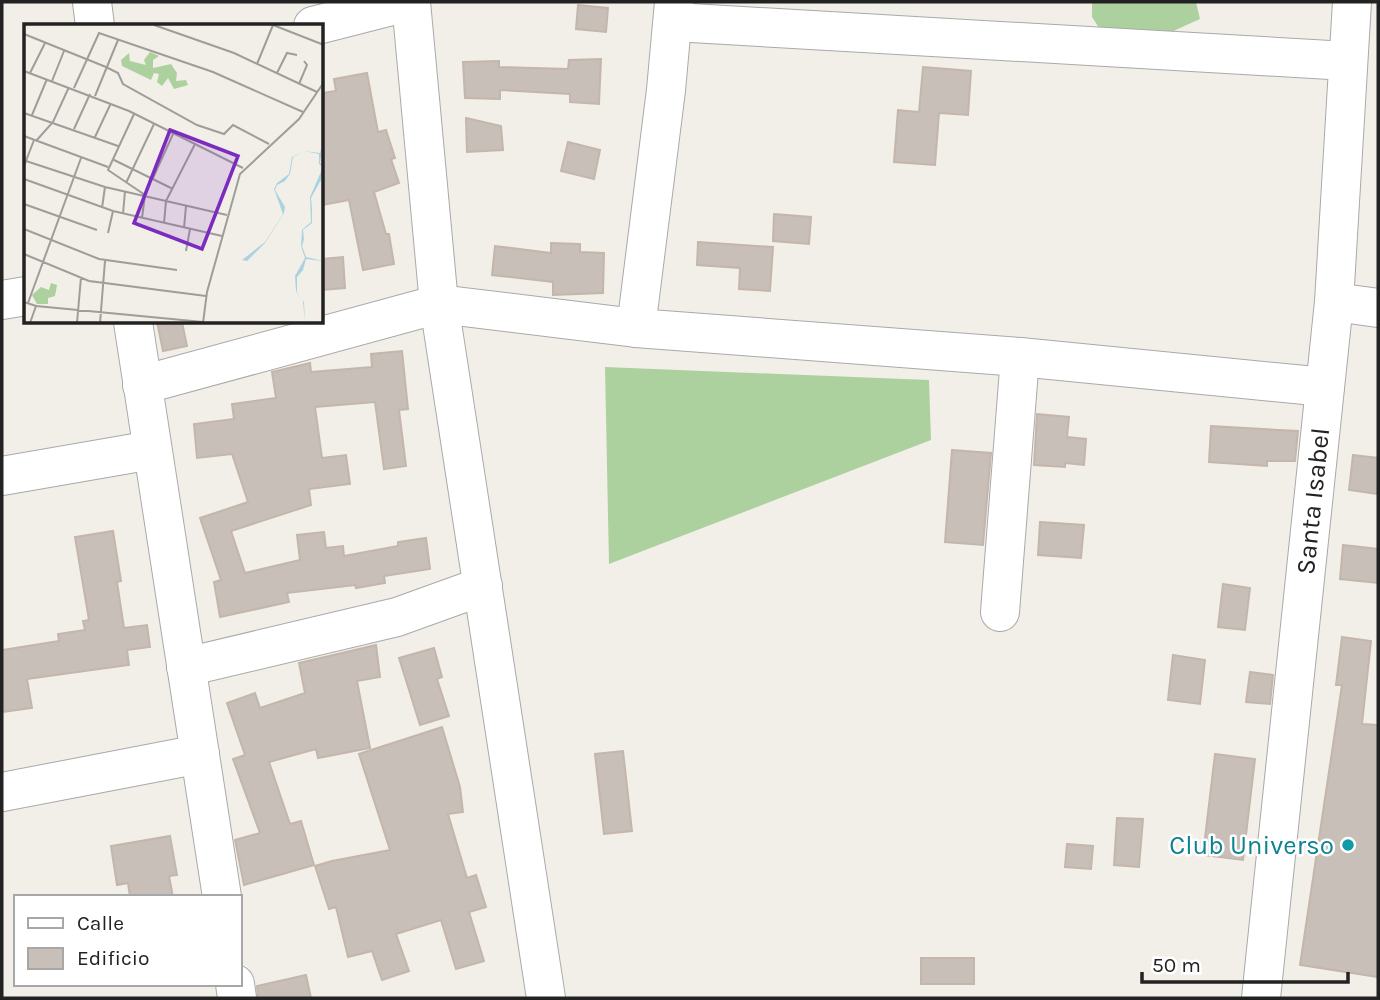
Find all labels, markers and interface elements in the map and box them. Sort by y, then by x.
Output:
inset map [24,24,324,324]
street label: Santa Isabel [1290,426,1336,576]
place label: Club Universo [1169,830,1334,861]
marker: Club Universo [1340,837,1356,853]
legend [14,895,242,986]
text: Calle [77,911,124,935]
scale bar [1142,940,1348,984]
text: Edificio [77,946,150,970]
text: 50 m [1152,953,1201,977]

